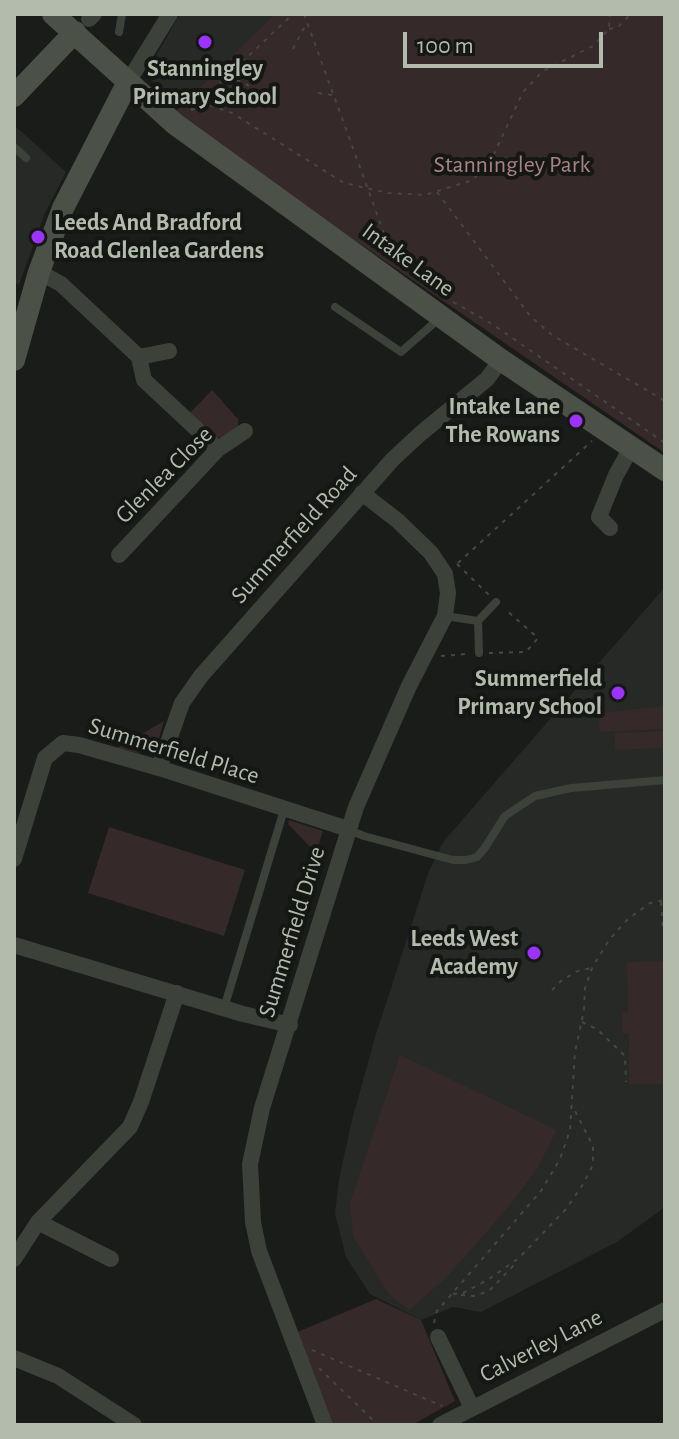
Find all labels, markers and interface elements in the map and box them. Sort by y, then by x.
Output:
scale bar [407,16,607,66]
marker: Stanningley Primary School [196,33,214,51]
text: 100 m [417,34,474,58]
place label: Stanningley Primary School [133,55,277,111]
park label: Stanningley Park [434,151,590,179]
place label: Leeds And Bradford Road Glenlea Gardens [54,209,264,265]
street label: Intake Lane [356,217,460,303]
marker: Leeds And Bradford Road Glenlea Gardens [29,228,47,246]
place label: Intake Lane The Rowans [445,393,560,449]
marker: Intake Lane The Rowans [567,412,585,430]
street label: Glenlea Close [109,420,219,530]
street label: Summerfield Road [225,460,363,610]
place label: Summerfield Primary School [457,665,602,721]
marker: Summerfield Primary School [609,684,627,702]
street label: Summerfield Place [85,711,263,791]
street label: Summerfield Drive [252,843,332,1021]
place label: Leeds West Academy [410,925,518,981]
marker: Leeds West Academy [525,944,543,962]
street label: Calverley Lane [475,1303,607,1389]

